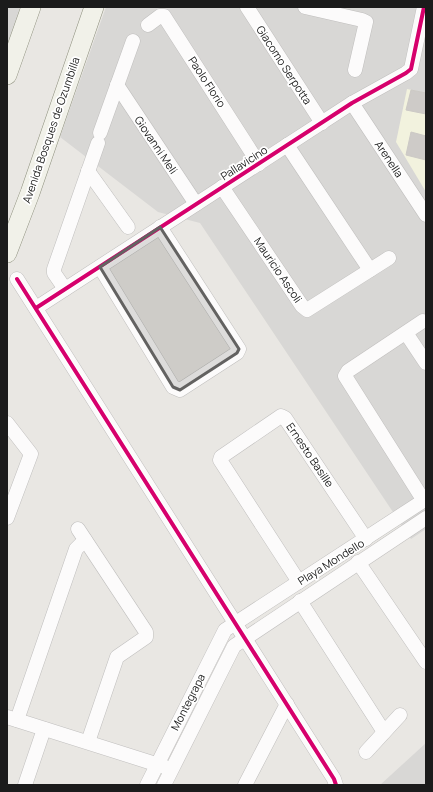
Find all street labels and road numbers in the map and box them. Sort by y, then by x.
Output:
street label: Giacomo Serpotta [253,22,316,107]
street label: Paolo Florio [185,53,230,111]
street label: Avenida Bosques de Ozumbilla [18,55,83,205]
street label: Giovanni Meli [132,113,181,177]
street label: Arenella [372,137,407,180]
street label: Pallavicino [217,142,271,183]
street label: Mauricio Ascoli [251,234,306,305]
street label: Ernesto Basille [283,420,338,490]
street label: Playa Mondello [295,535,367,588]
street label: Montegrapa [167,671,208,733]

